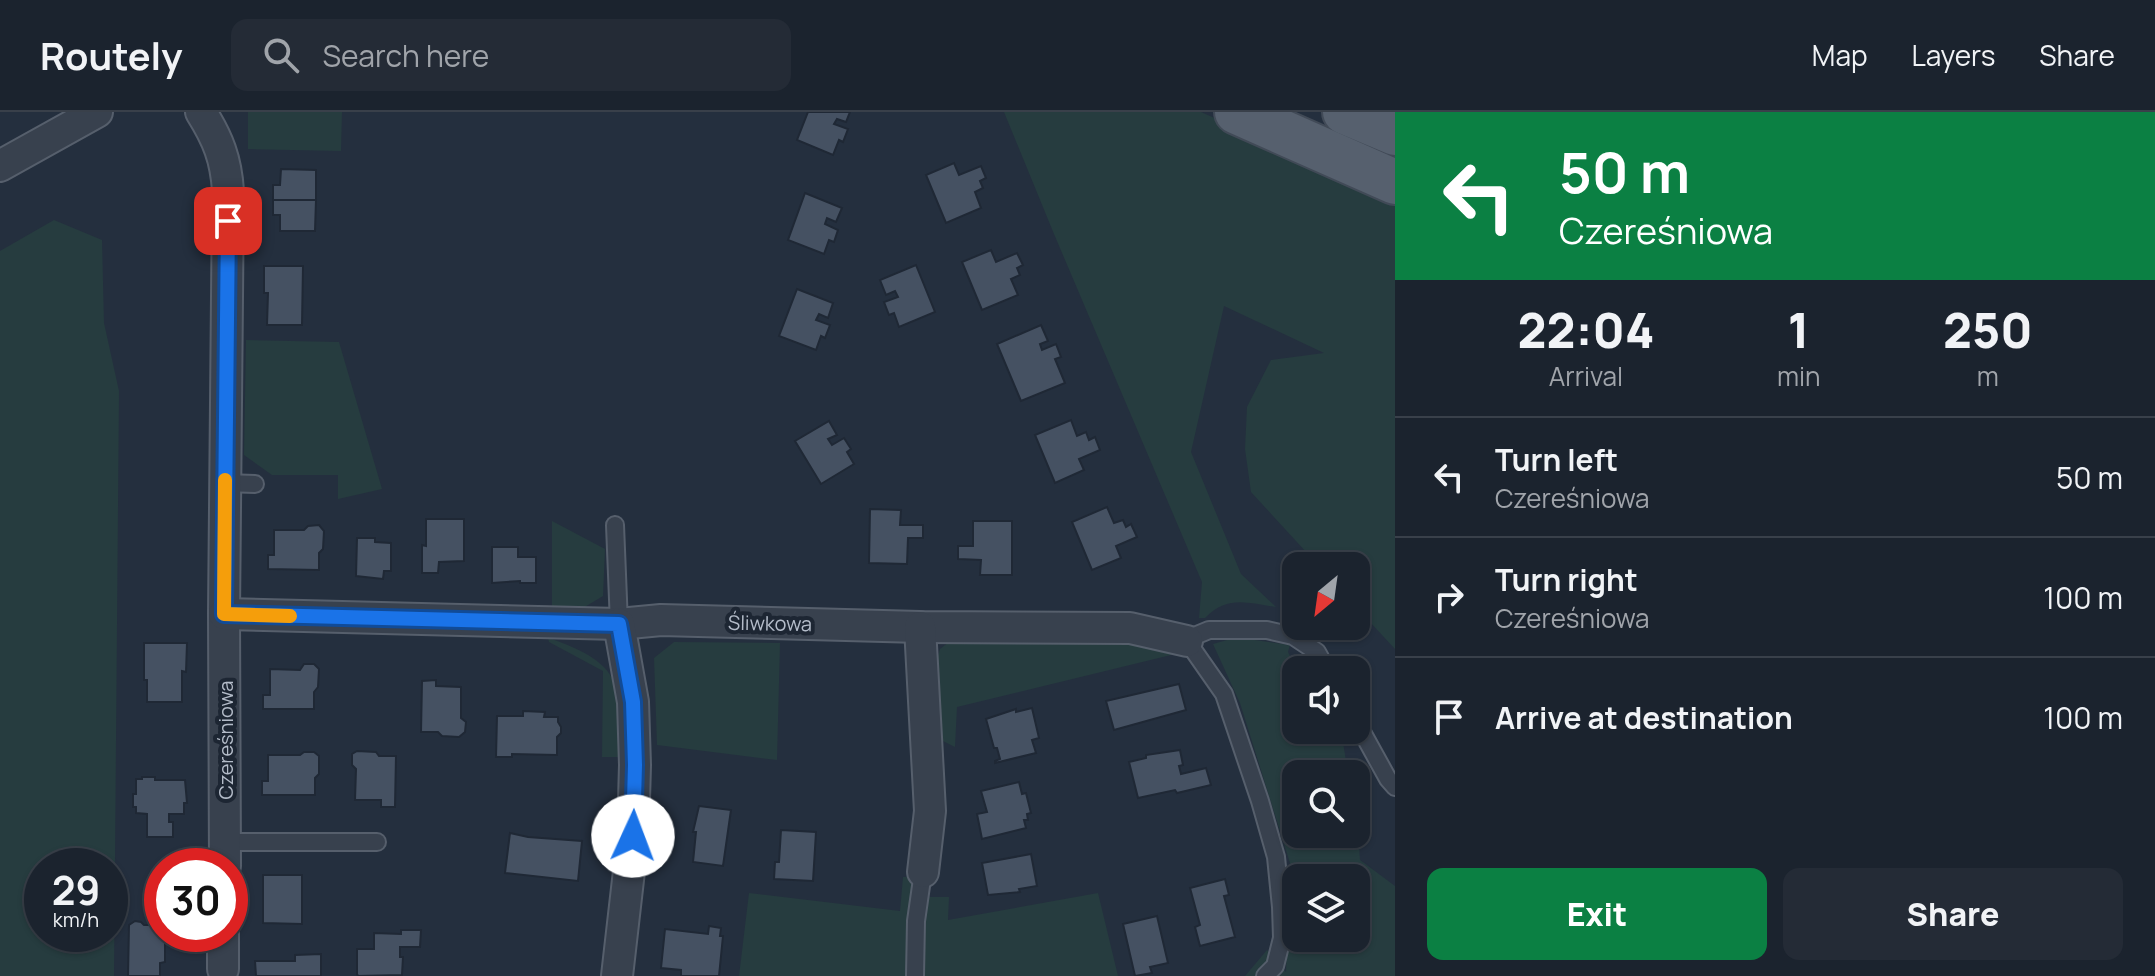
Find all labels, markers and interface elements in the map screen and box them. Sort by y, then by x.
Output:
search box [231,19,791,91]
text: Routely [40,29,183,81]
icon: search [259,33,303,77]
text: Search here [323,35,489,76]
text: Map [1812,36,1868,74]
text: Layers [1912,36,1995,74]
text: Share [2039,36,2115,74]
text: 50 m [1559,133,1690,210]
icon: left [1427,144,1531,248]
pin [194,187,262,255]
icon: arrive [206,199,250,243]
text: Czereśniowa [1559,206,1773,255]
text: 22:04 [1517,297,1654,362]
text: 1 [1788,297,1810,362]
text: 250 [1943,297,2033,362]
text: Arrival [1549,358,1623,394]
text: min [1777,358,1820,394]
text: m [1977,358,1999,394]
text: Turn left [1495,439,1618,480]
icon: left [1427,455,1471,499]
text: 50 m [2056,457,2123,498]
text: Czereśniowa [1495,480,1649,516]
north arrow [1282,552,1370,640]
map controls [1282,552,1370,952]
text: Turn right [1495,559,1638,600]
icon: right [1427,575,1471,619]
text: 100 m [2043,577,2123,618]
text: Czereśniowa [1495,600,1649,636]
street label: Śliwkowa [728,609,812,637]
button: sound [1282,656,1370,744]
street label: Czereśniowa [212,681,239,799]
icon: arrive [1427,695,1471,739]
text: Arrive at destination [1495,697,1793,738]
text: 100 m [2043,697,2123,738]
button: search [1282,760,1370,848]
position arrow [591,794,675,878]
speed limit sign: 30 [144,848,248,952]
text: 29 [52,862,100,917]
button: layers [1282,864,1370,952]
button: Exit [1427,868,1767,960]
button: Share [1783,868,2123,960]
text: km/h [53,906,99,933]

